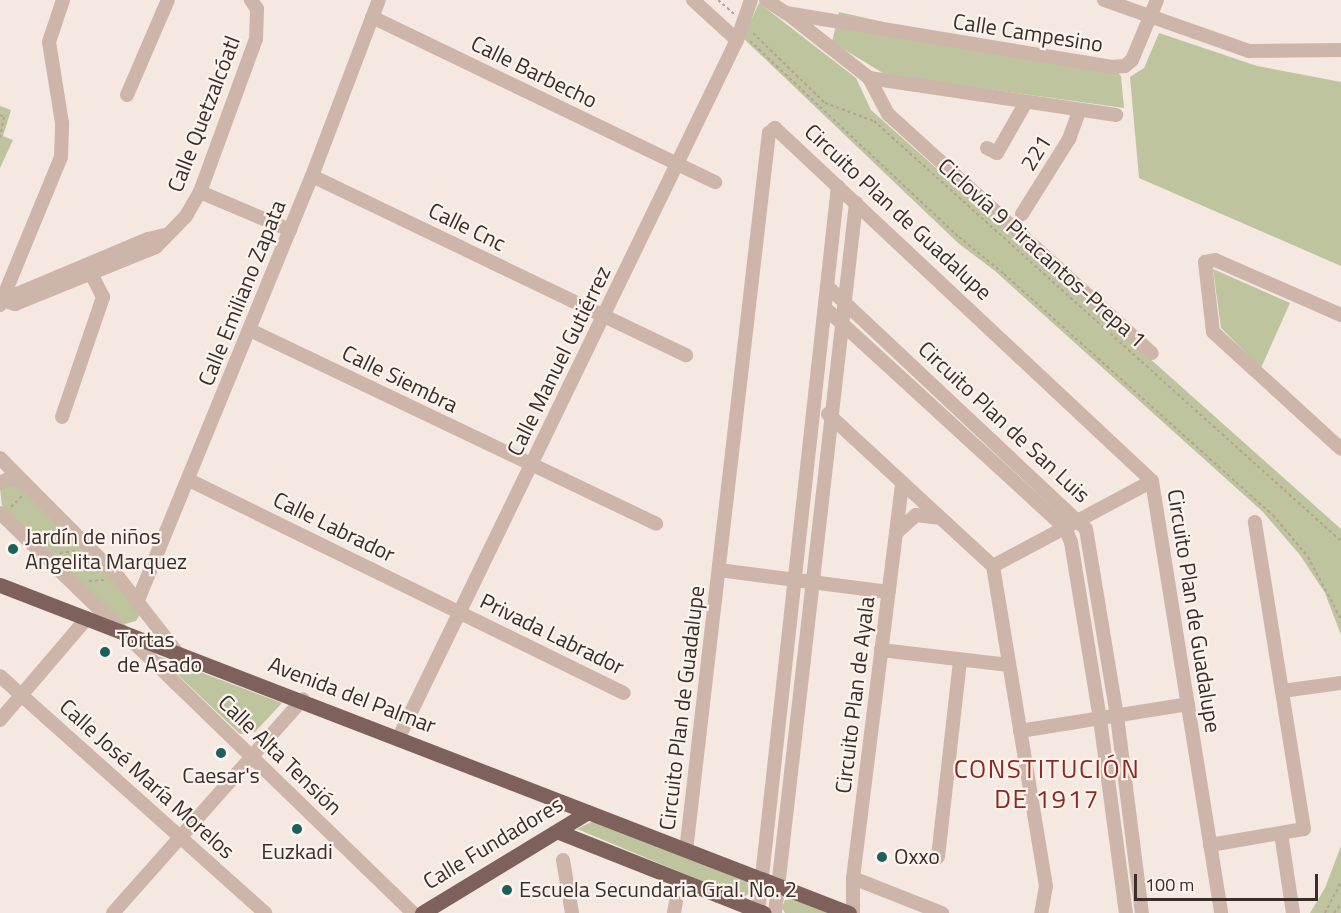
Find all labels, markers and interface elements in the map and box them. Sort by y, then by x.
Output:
street label: Calle Campesino [951,8,1105,58]
street label: Calle Barbecho [467,30,601,114]
street label: Calle Quetzalcóatl [162,32,246,196]
street label: Circuito Plan de Guadalupe [799,118,997,306]
street label: 221 [1015,130,1057,176]
street label: Ciclovía 9 Piracantos-Prepa 1 [933,153,1151,353]
street label: Calle Emiliano Zapata [193,196,291,390]
street label: Calle Cnc [424,197,510,257]
street label: Calle Manuel Gutiérrez [502,262,616,460]
street label: Circuito Plan de San Luis [913,336,1095,508]
street label: Calle Siembra [338,340,462,418]
street label: Calle Labrador [269,486,399,568]
street label: Circuito Plan de Guadalupe [1162,487,1226,735]
place label: Jardín de niños Angelita Marquez [25,523,187,574]
marker: Jardín de niños Angelita Marquez [6,542,20,556]
street label: Circuito Plan de Guadalupe [654,584,710,832]
street label: Privada Labrador [476,588,628,680]
street label: Circuito Plan de Ayala [830,595,880,795]
place label: Tortas de Asado [117,626,202,678]
marker: Tortas de Asado [98,645,112,659]
street label: Avenida del Palmar [265,651,439,739]
street label: Calle Alta Tensión [213,689,347,821]
street label: Calle José María Morelos [54,693,240,865]
marker: Caesar's [214,746,228,760]
district label: CONSTITUCIÓN DE 1917 [954,753,1140,814]
place label: Caesar's [182,763,260,789]
street label: Calle Fundadores [418,791,568,895]
marker: Euzkadi [290,822,304,836]
place label: Euzkadi [261,839,333,865]
place label: Oxxo [894,844,940,870]
marker: Oxxo [875,850,889,864]
scale bar [1137,862,1322,900]
text: 100 m [1145,871,1194,898]
place label: Escuela Secundaria Gral. No. 2 [519,877,797,903]
marker: Escuela Secundaria Gral. No. 2 [500,883,514,897]

